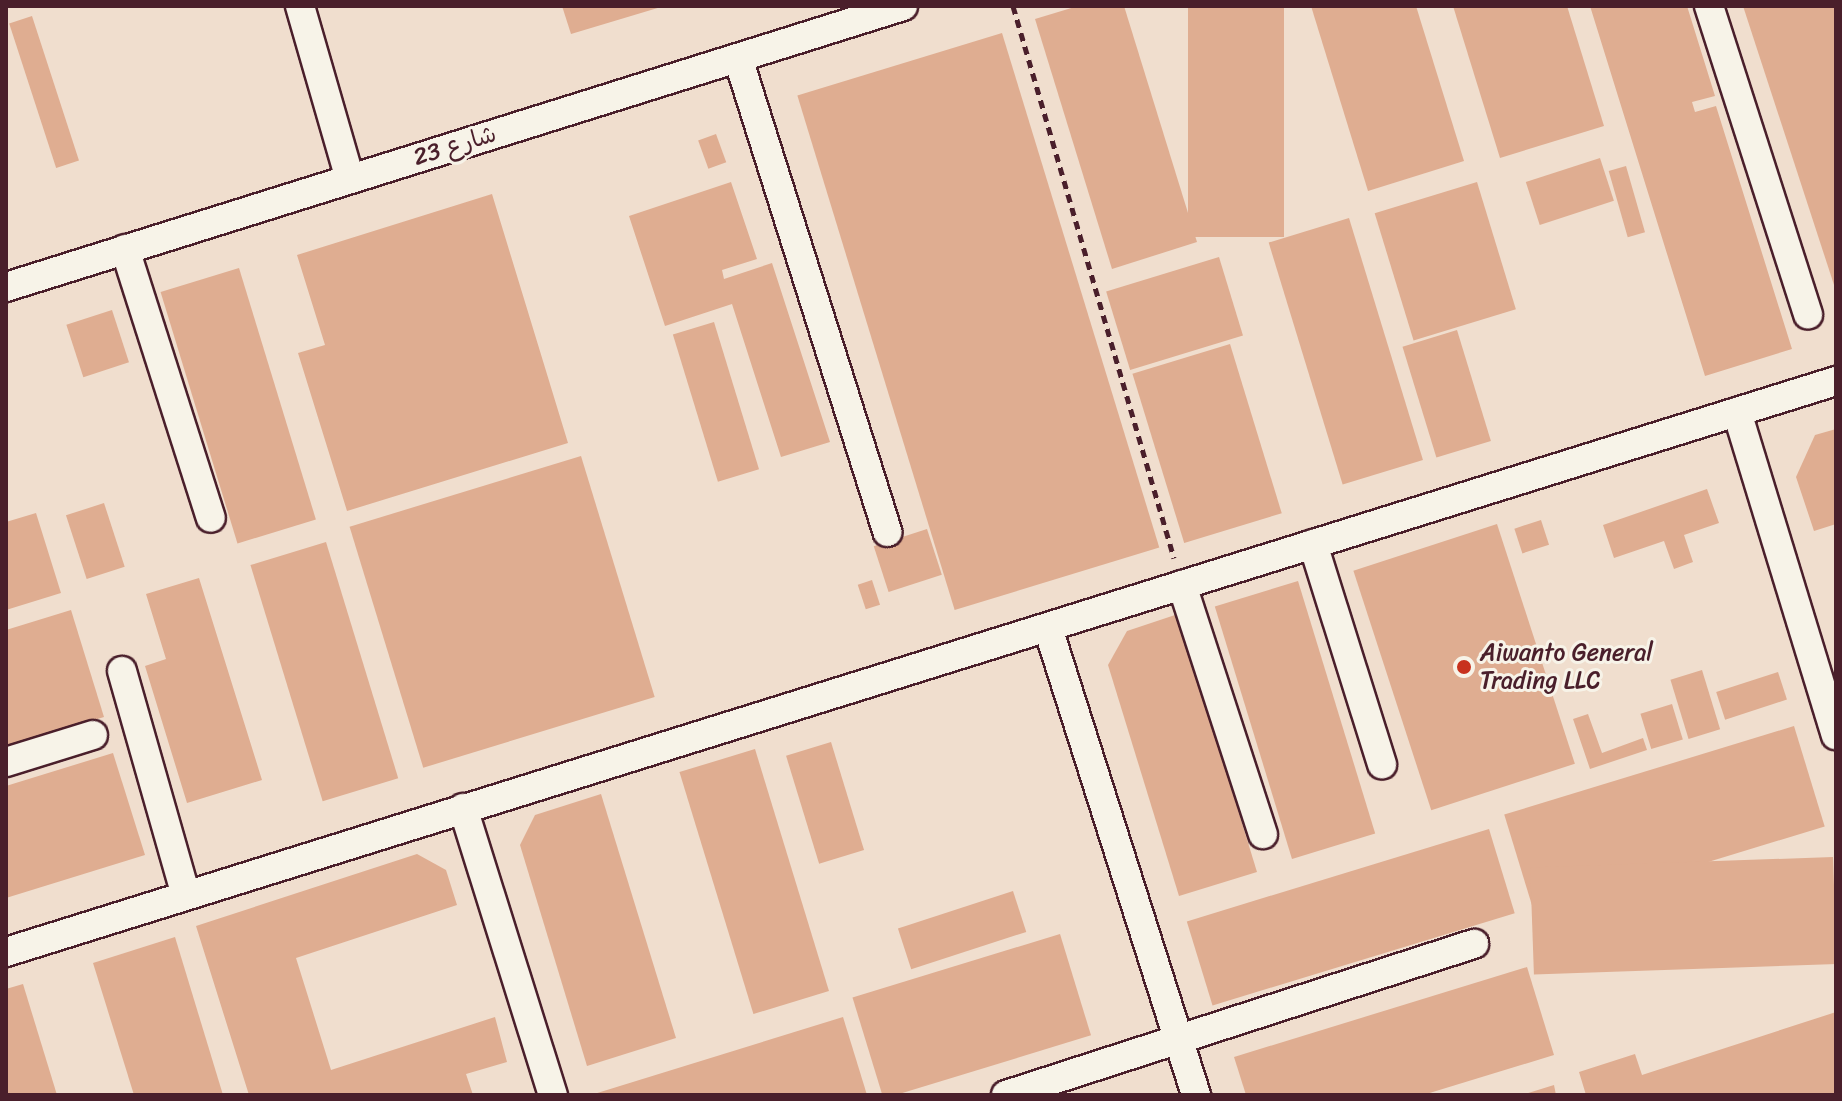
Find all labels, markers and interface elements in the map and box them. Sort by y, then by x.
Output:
street label: شارع 23 [410,120,500,172]
place label: Aiwanto General Trading LLC [1480,639,1653,695]
marker: Aiwanto General Trading LLC [1455,658,1473,676]

